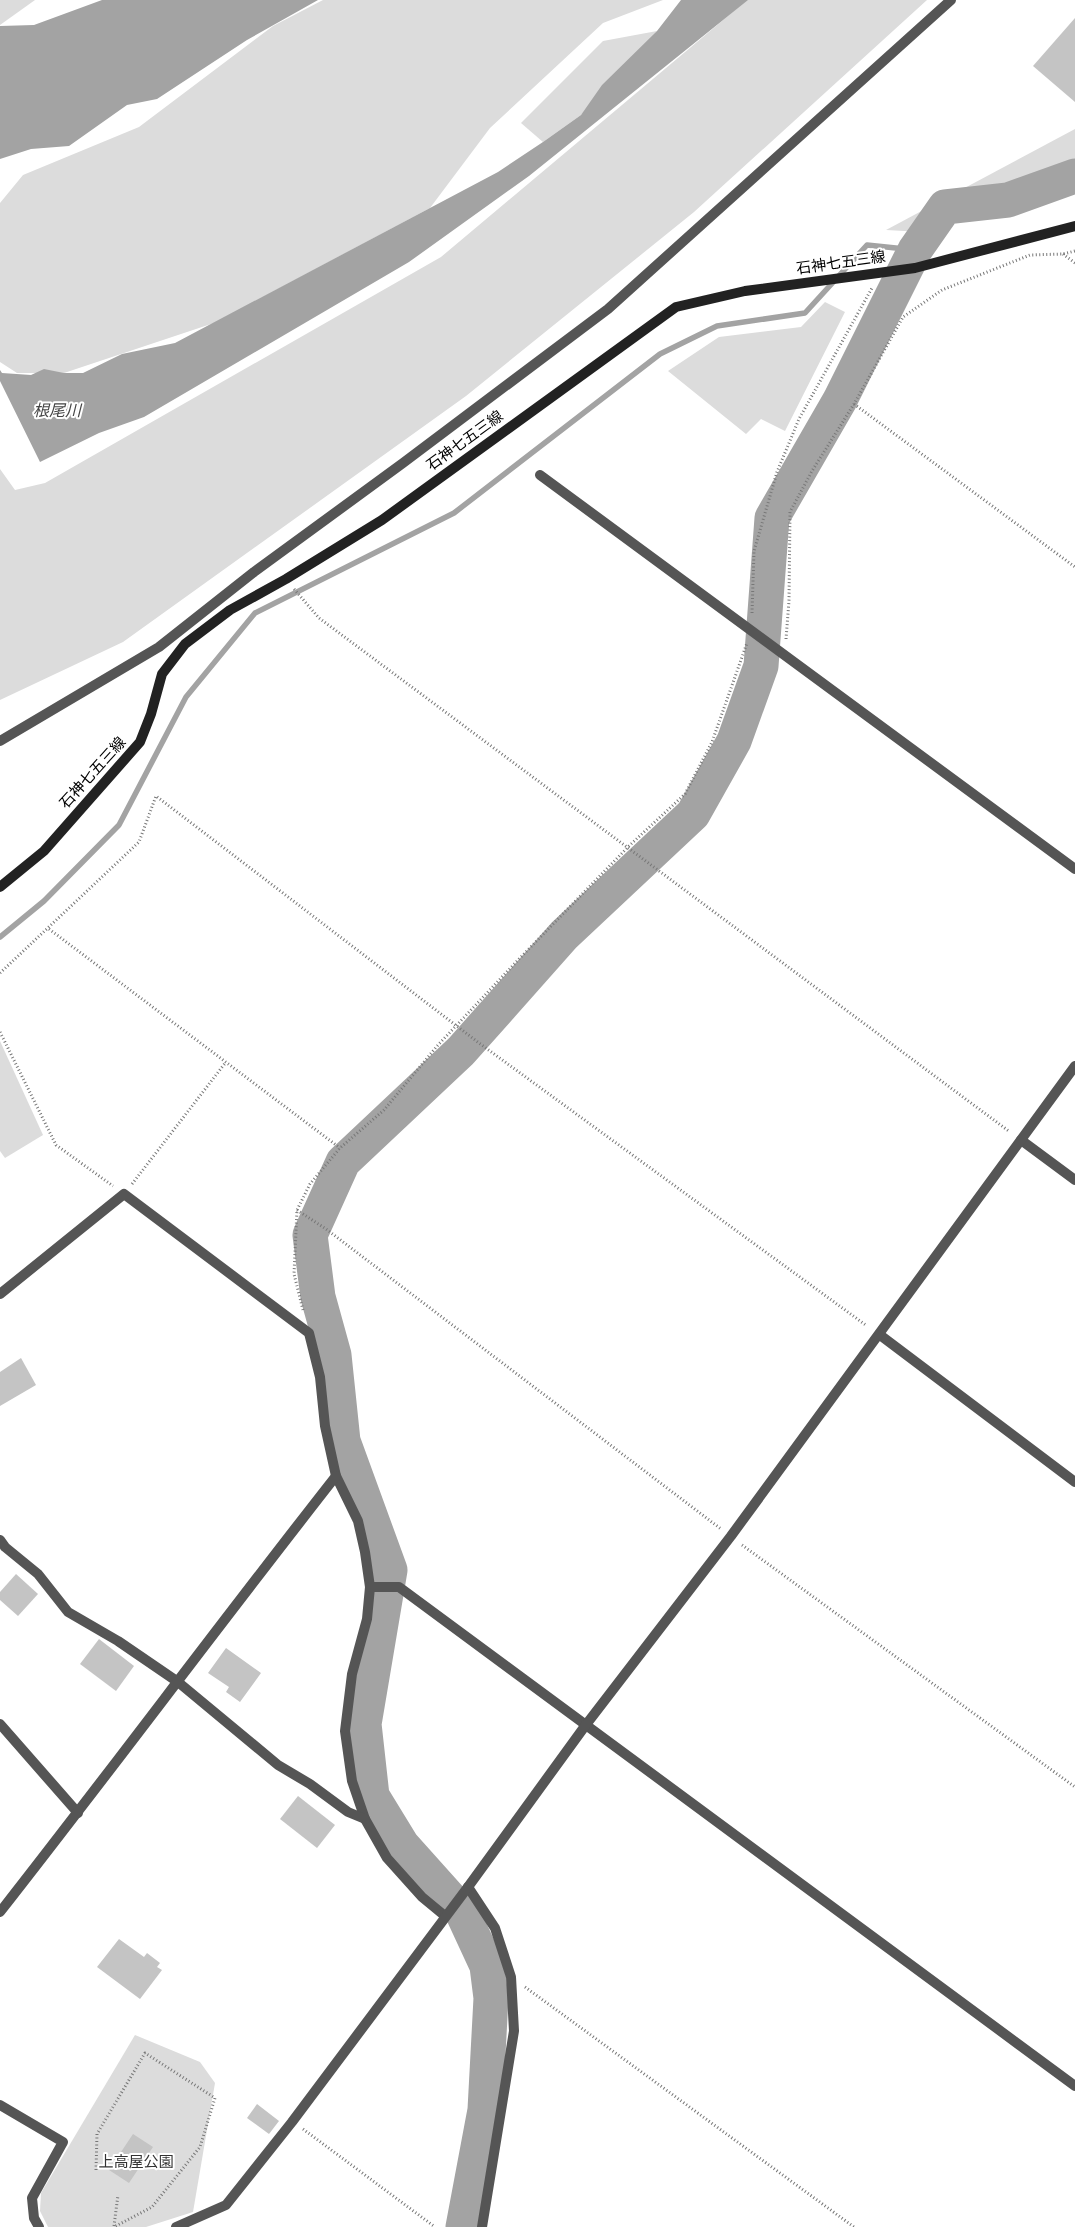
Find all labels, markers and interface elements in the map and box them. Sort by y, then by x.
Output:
street label: 石神七五三線 [795,246,887,280]
water label: 根尾川 [33,400,83,422]
street label: 石神七五三線 [422,406,508,476]
street label: 石神七五三線 [55,733,131,813]
park label: 上高屋公園 [98,2152,174,2173]

